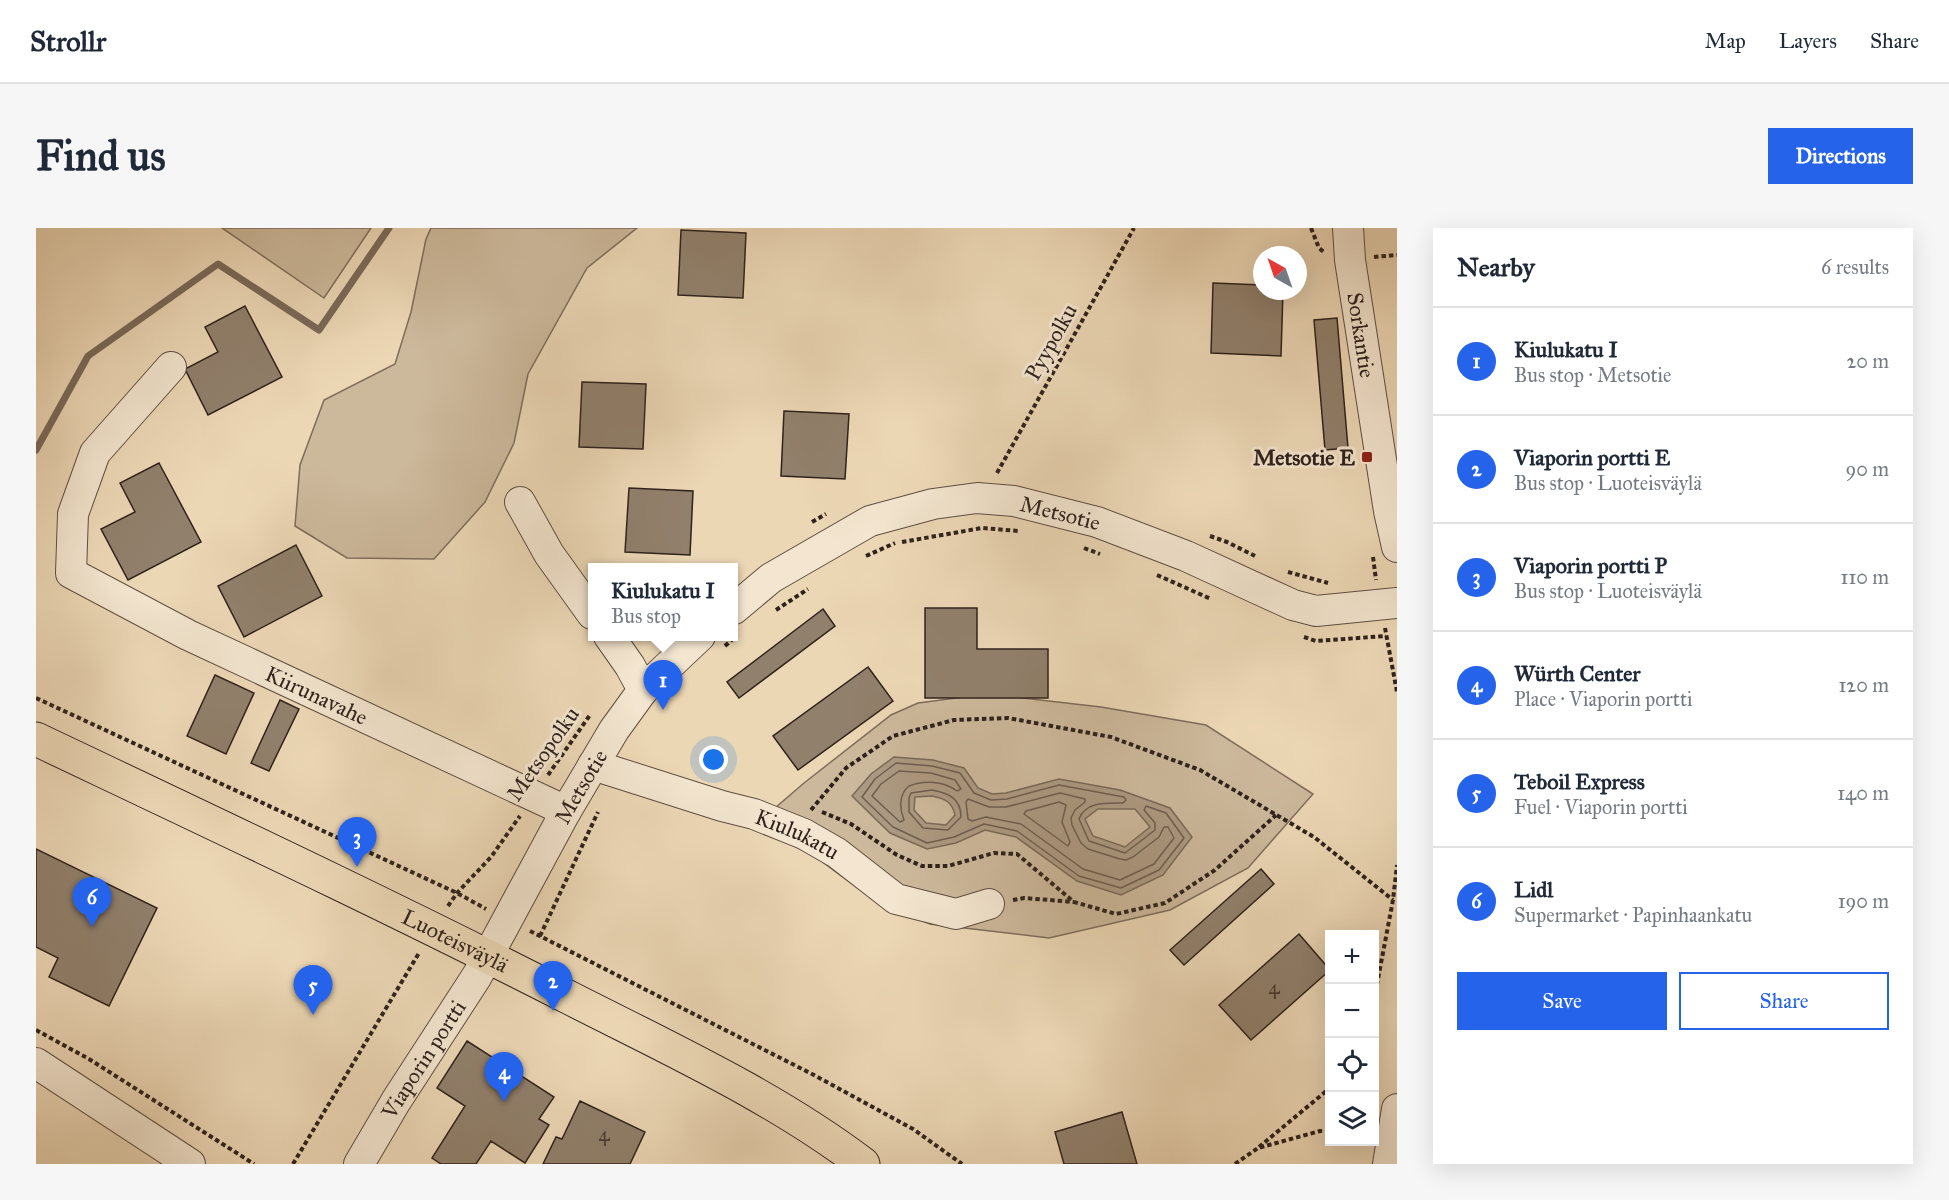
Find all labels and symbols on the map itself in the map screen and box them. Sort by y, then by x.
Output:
north arrow [1253,246,1307,300]
street label: Sorkantie [1342,290,1382,380]
street label: Pyypolku [1019,299,1083,385]
place label: Metsotie E [1253,444,1355,471]
marker: Metsotie E [1360,450,1374,464]
street label: Metsotie [1017,490,1103,536]
street label: Kiirunavahe [261,659,372,730]
pin: 1 [644,660,682,710]
street label: Metsopolku [501,701,585,806]
street label: Metsotie [548,744,613,828]
your location [699,745,728,774]
street label: Kiulukatu [752,802,845,865]
pin: 3 [338,818,376,867]
pin: 6 [72,878,112,927]
street label: Luoteisväylä [397,903,513,978]
pin: 2 [534,962,572,1011]
pin: 5 [294,966,332,1015]
house number: 4 [1268,975,1280,999]
street label: Viaporin portti [375,995,471,1124]
pin: 4 [484,1052,524,1102]
house number: 4 [598,1122,610,1146]

